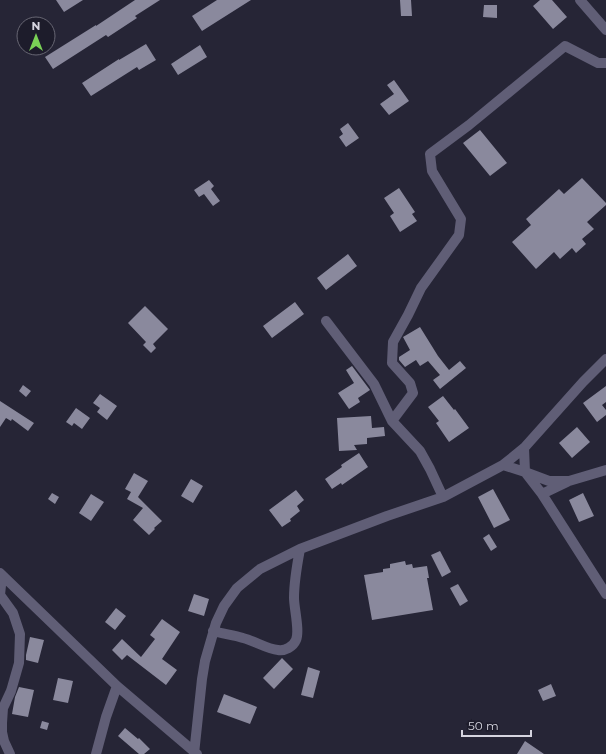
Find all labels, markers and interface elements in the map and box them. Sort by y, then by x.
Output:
north arrow [16,16,56,56]
text: N [32,19,40,33]
scale bar [462,712,531,738]
text: 50 m [468,718,499,733]

